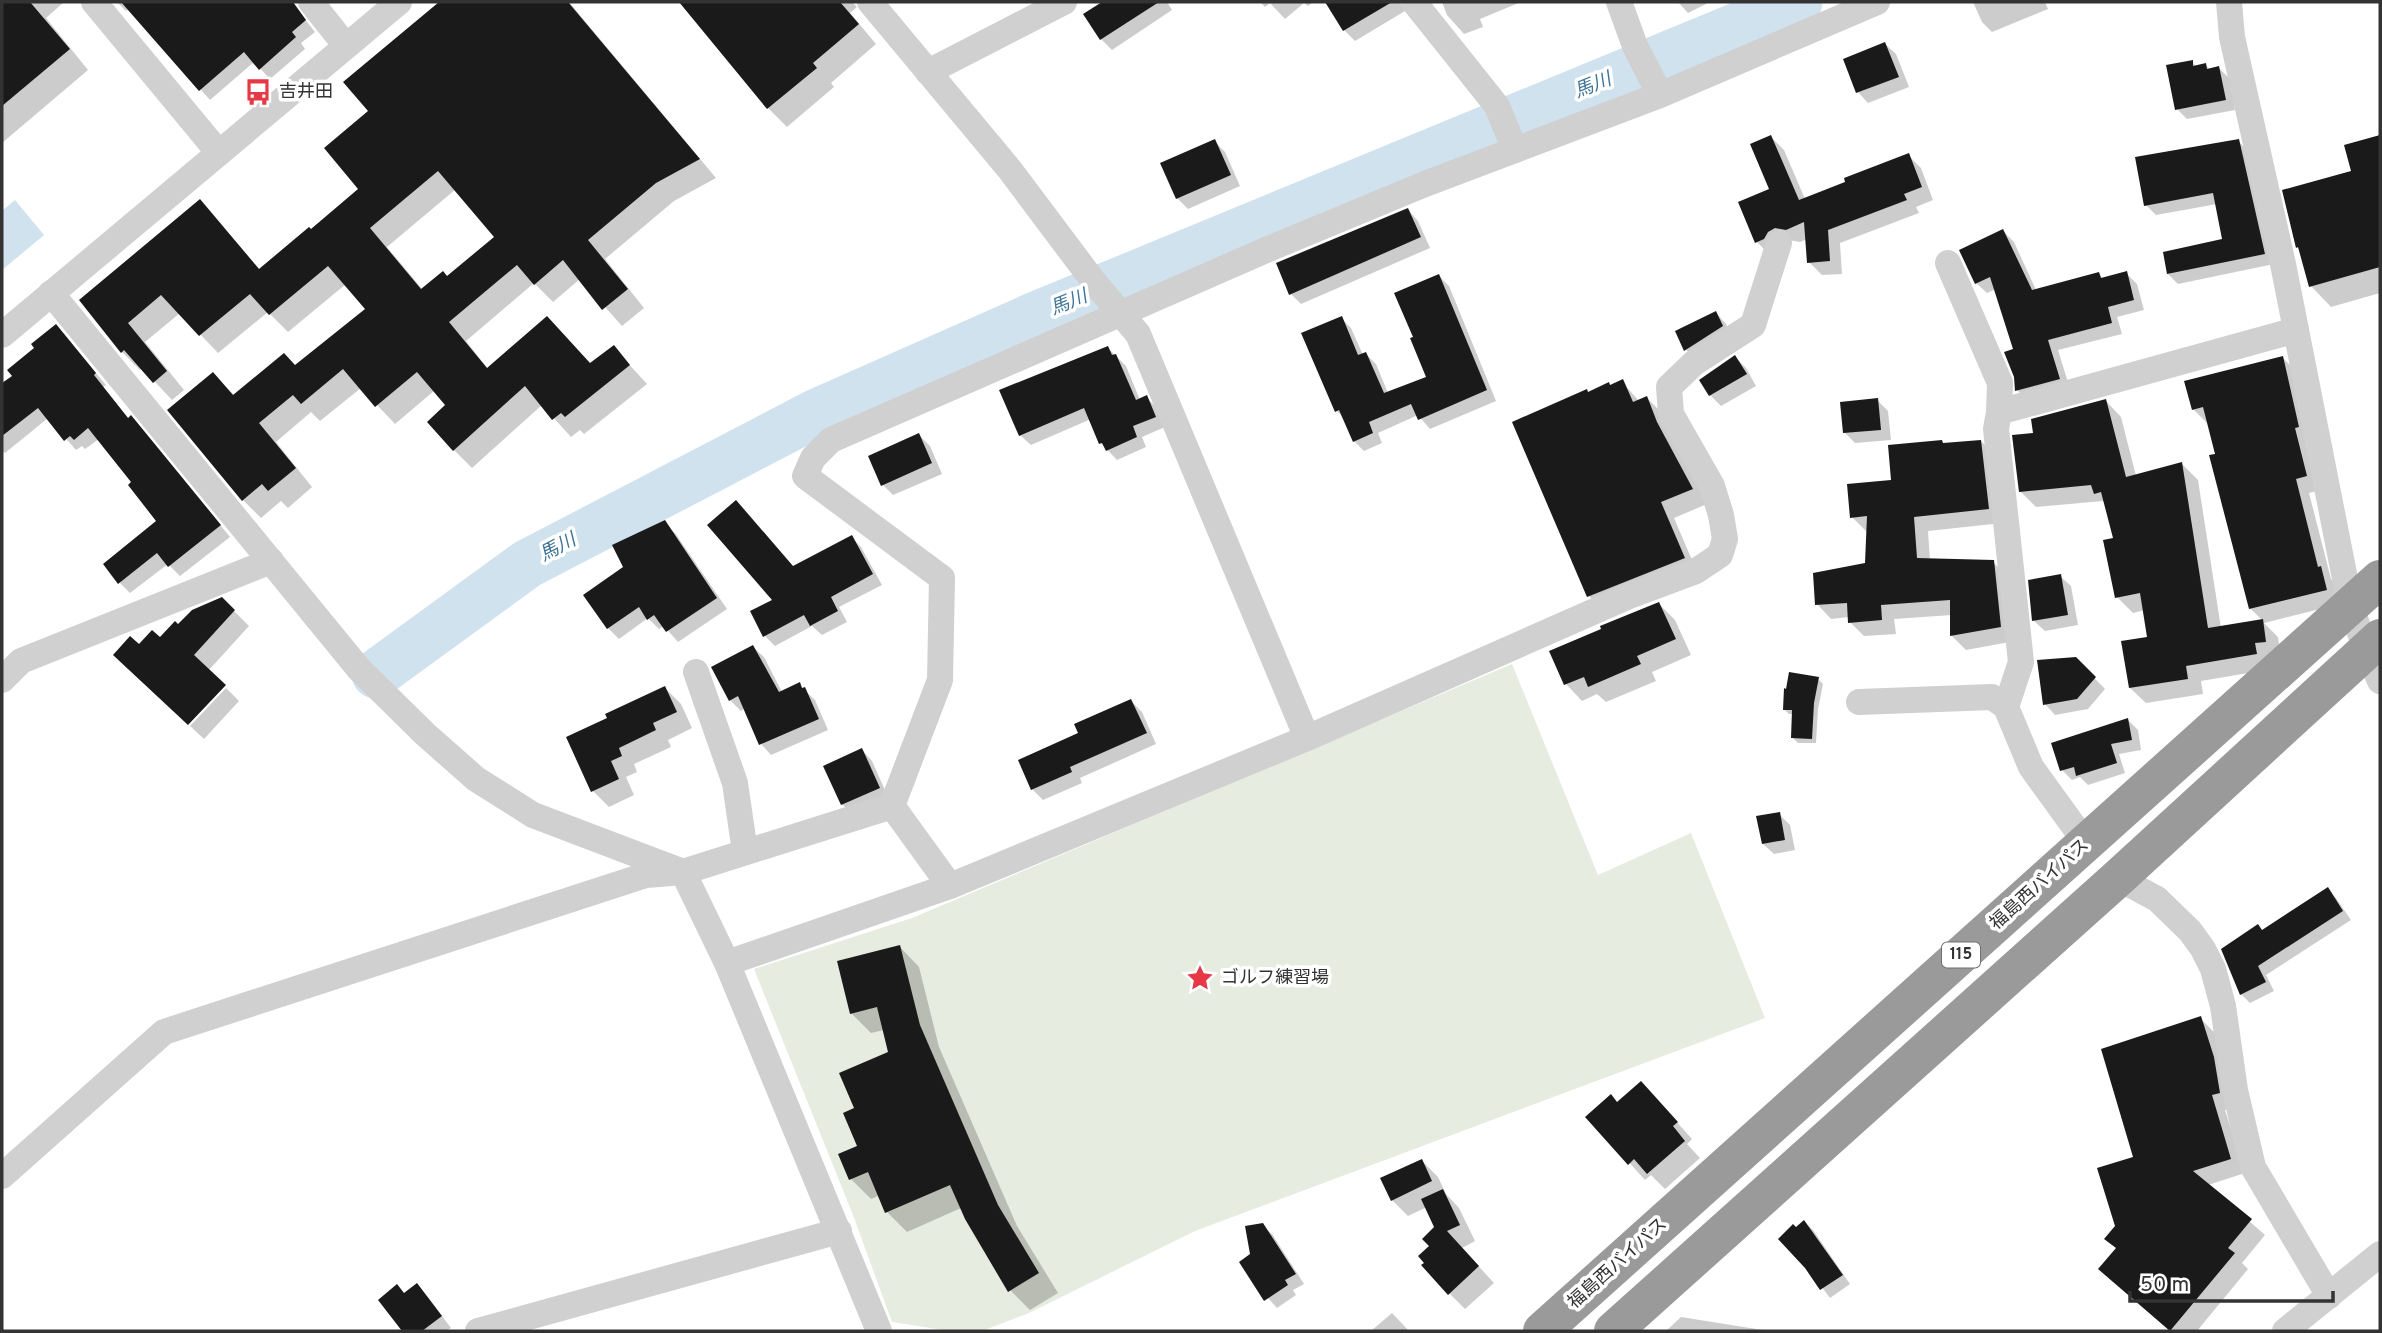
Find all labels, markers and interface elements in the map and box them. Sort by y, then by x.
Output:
water label: 馬川 [1571,67,1617,104]
bus stop icon: 吉井田 [243,77,273,107]
place label: 吉井田 [279,81,333,104]
water label: 馬川 [1047,284,1093,321]
water label: 馬川 [536,528,582,568]
street label: 福島西バイパス [1986,834,2094,936]
road number: 115 [1942,942,1980,967]
place icon: ゴルフ練習場 [1185,963,1215,993]
place label: ゴルフ練習場 [1221,967,1329,990]
street label: 福島西バイパス [1564,1213,1672,1315]
scale bar [2130,1260,2333,1304]
text: 50 m [2140,1272,2189,1299]

